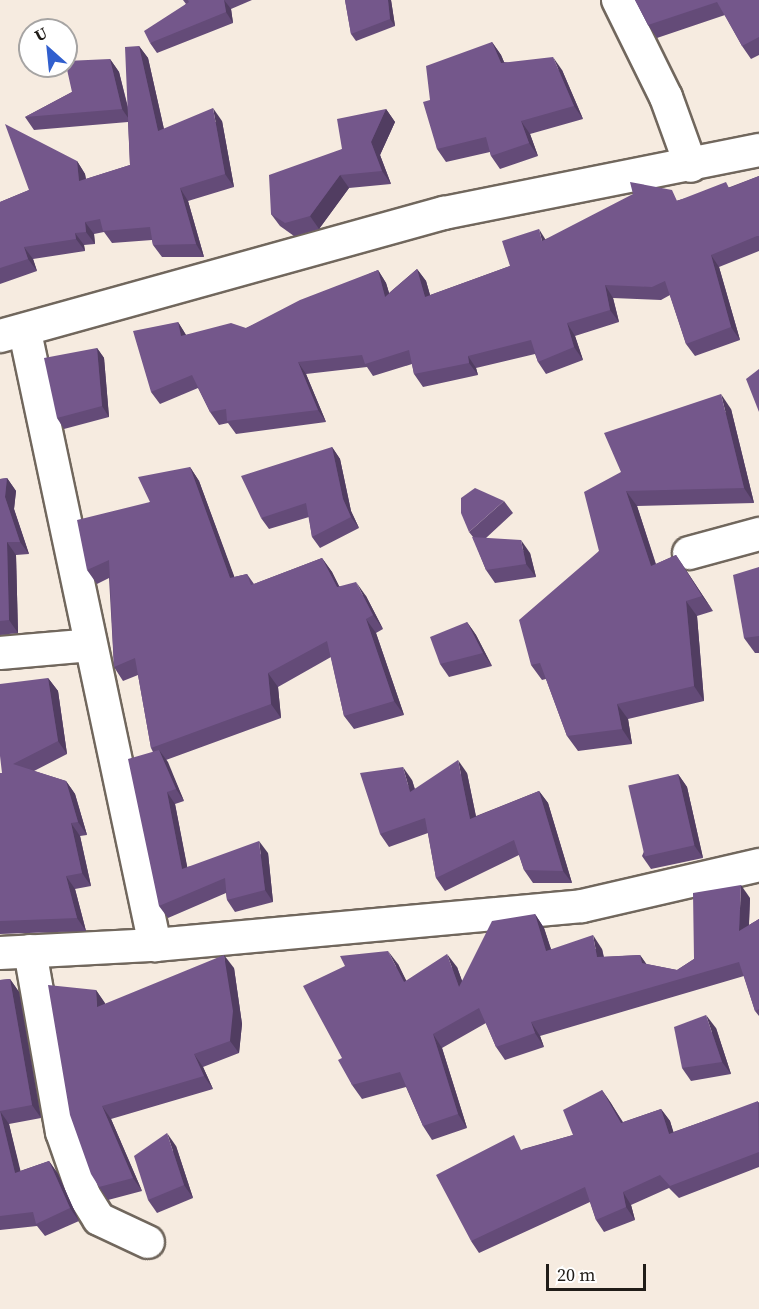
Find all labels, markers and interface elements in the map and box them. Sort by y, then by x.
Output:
north arrow [18,18,78,78]
text: U [31,21,51,46]
scale bar [549,1252,650,1290]
text: 20 m [557,1262,595,1287]

